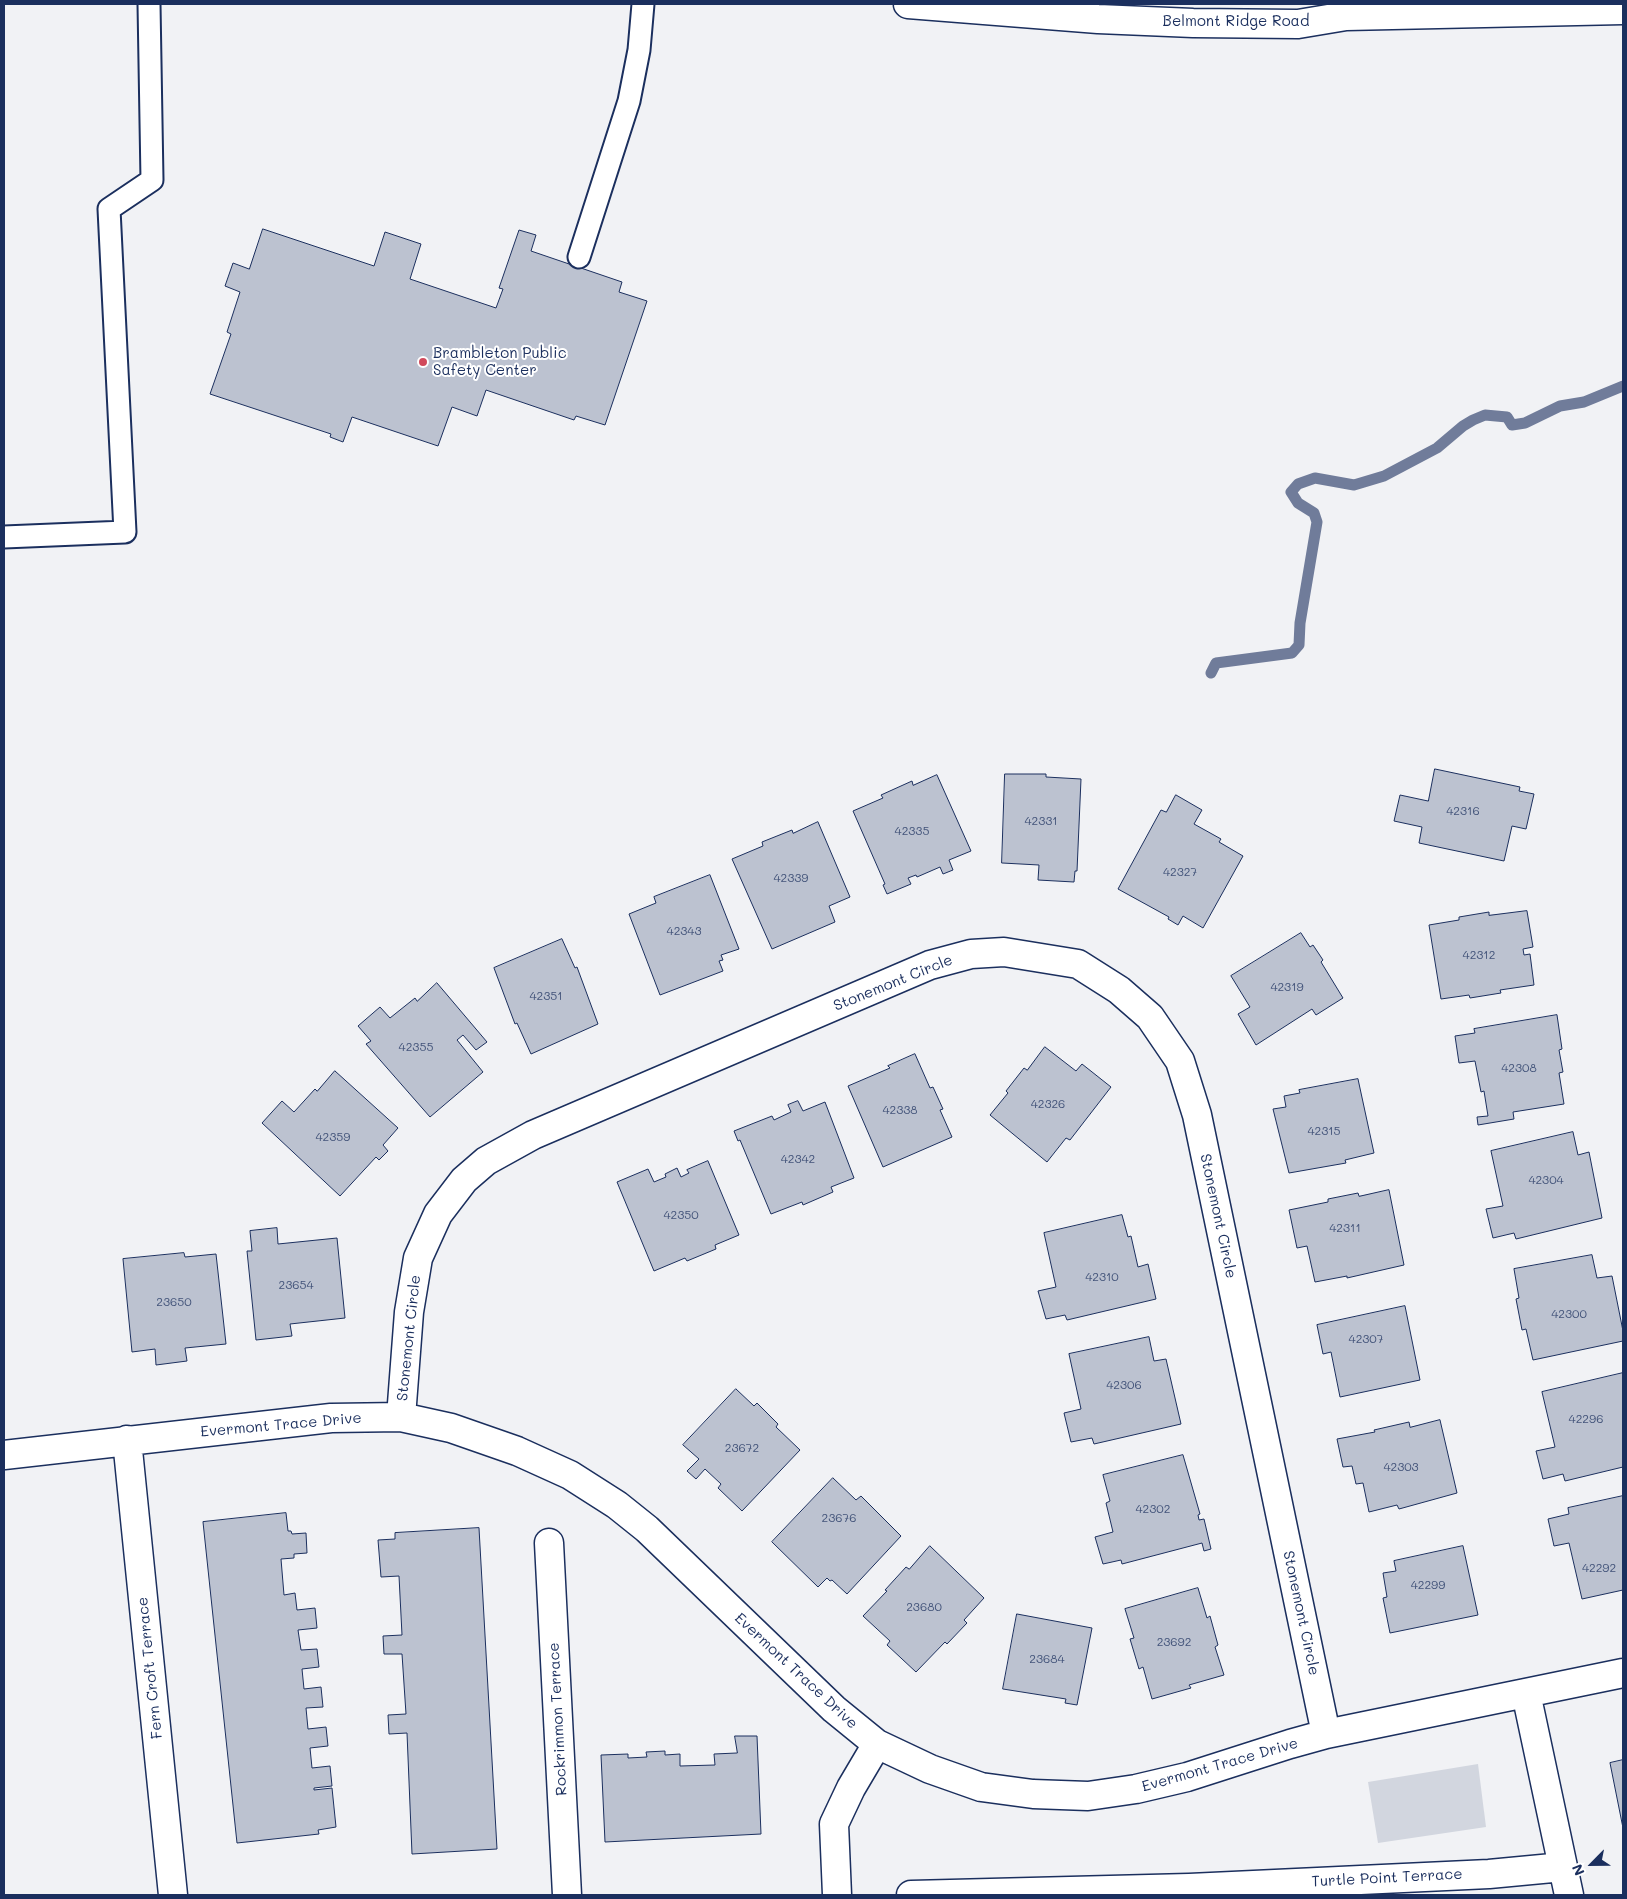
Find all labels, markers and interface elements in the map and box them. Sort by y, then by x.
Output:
street label: Belmont Ridge Road [1163,12,1309,30]
place label: Brambleton Public Safety Center [433,344,566,379]
marker: Brambleton Public Safety Center [417,356,429,368]
house number: 42316 [1446,804,1480,818]
house number: 42331 [1024,814,1058,828]
house number: 42335 [895,824,929,838]
house number: 42327 [1163,865,1197,879]
house number: 42339 [774,871,808,885]
house number: 42343 [667,924,701,938]
house number: 42312 [1463,948,1495,962]
street label: Stonemont Circle [831,951,955,1015]
house number: 42319 [1270,980,1304,994]
house number: 42351 [529,989,563,1003]
house number: 42355 [399,1040,433,1054]
house number: 42308 [1501,1061,1537,1075]
house number: 42326 [1031,1097,1065,1111]
house number: 42338 [882,1103,918,1117]
house number: 42315 [1307,1124,1341,1138]
house number: 42359 [316,1130,350,1144]
house number: 42342 [781,1152,815,1166]
street label: Stonemont Circle [1196,1152,1240,1280]
house number: 42304 [1528,1173,1564,1187]
house number: 42350 [663,1208,699,1222]
house number: 42311 [1329,1221,1361,1235]
house number: 42310 [1085,1270,1119,1284]
street label: Stonemont Circle [393,1274,425,1402]
house number: 23654 [278,1278,314,1292]
house number: 23650 [156,1295,192,1309]
house number: 42300 [1551,1307,1587,1321]
house number: 42307 [1349,1332,1383,1346]
house number: 42306 [1106,1378,1142,1392]
street label: Evermont Trace Drive [200,1409,362,1441]
house number: 42296 [1569,1412,1603,1426]
house number: 23672 [725,1441,759,1455]
house number: 42303 [1383,1460,1419,1474]
house number: 42302 [1136,1502,1170,1516]
house number: 23676 [822,1511,856,1525]
street label: Stonemont Circle [1279,1549,1323,1677]
house number: 42292 [1582,1561,1616,1575]
house number: 42299 [1411,1578,1445,1592]
street label: Fern Croft Terrace [134,1596,166,1740]
house number: 23680 [906,1600,942,1614]
street label: Evermont Trace Drive [731,1609,861,1733]
house number: 23692 [1157,1635,1191,1649]
street label: Rockrimmon Terrace [545,1642,571,1796]
house number: 23684 [1029,1652,1065,1666]
street label: Evermont Trace Drive [1140,1734,1300,1796]
north arrow [1567,1839,1617,1889]
text: N [1567,1861,1589,1879]
street label: Turtle Point Terrace [1311,1865,1463,1891]

